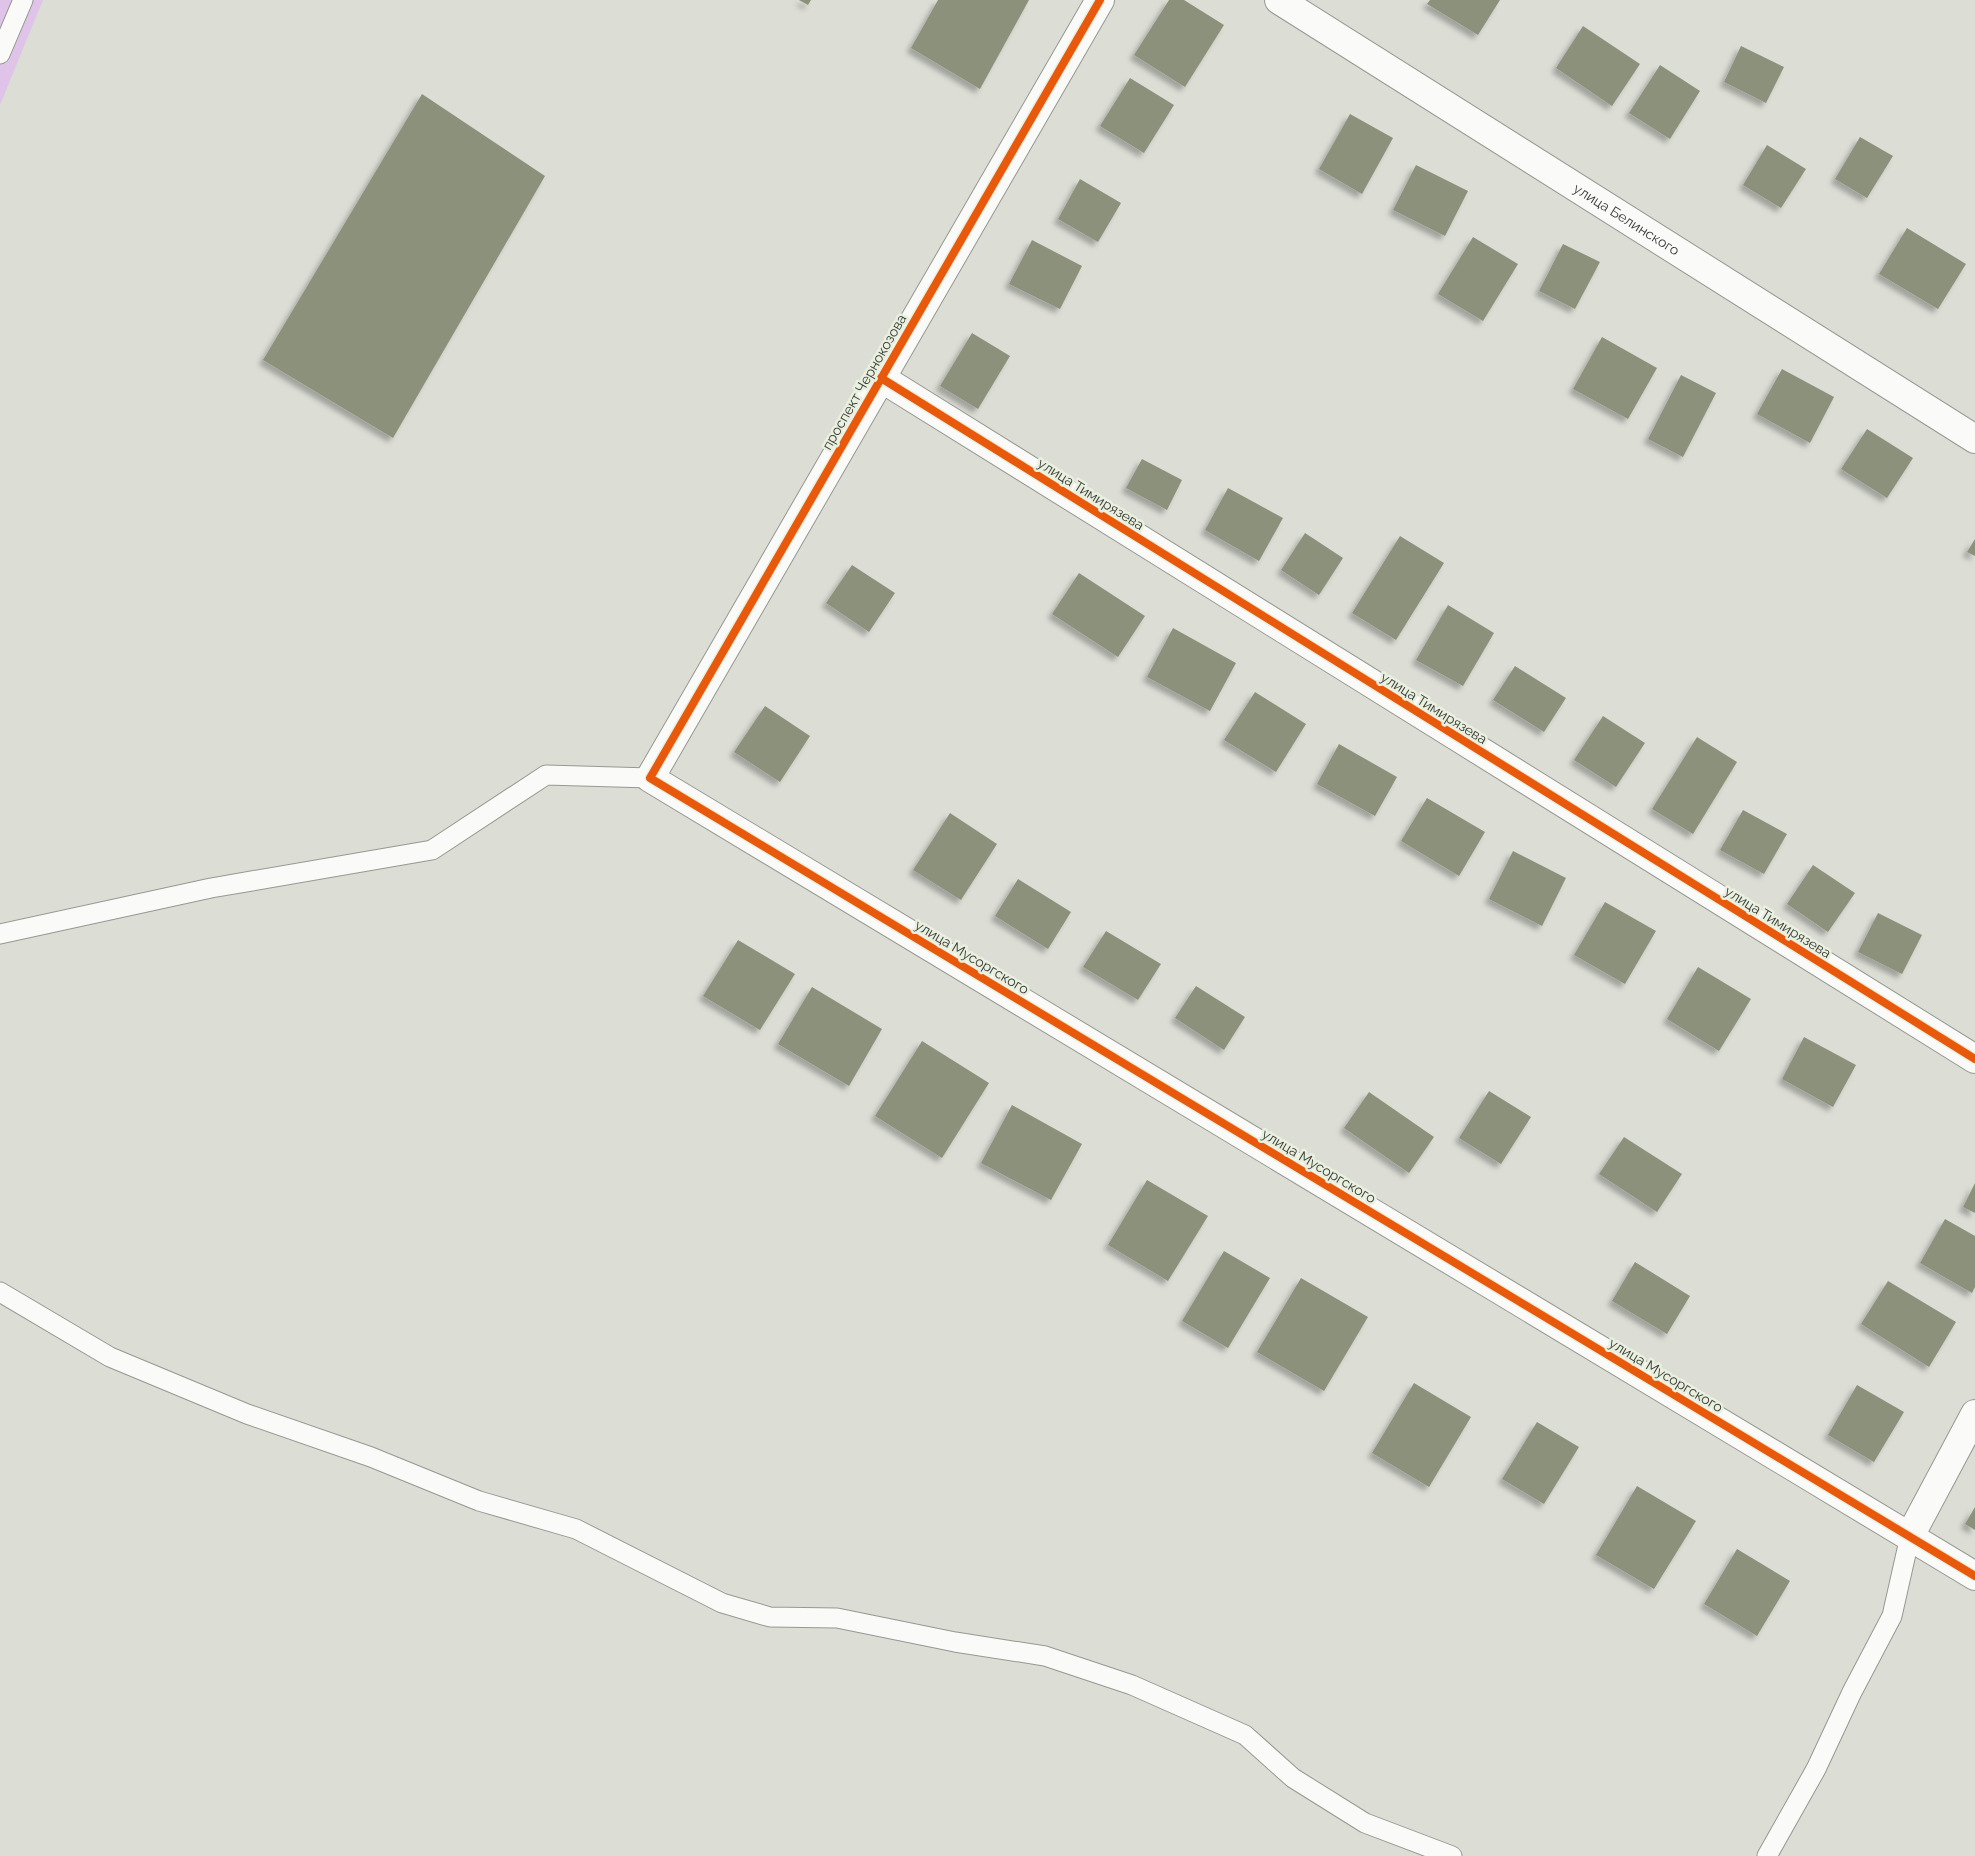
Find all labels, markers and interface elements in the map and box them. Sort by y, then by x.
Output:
street label: улица Белинского [1571,180,1682,259]
street label: проспект Чернокозова [819,311,909,453]
street label: улица Тимирязева [1035,455,1147,533]
street label: улица Тимирязева [1378,669,1490,747]
street label: улица Тимирязева [1722,883,1834,961]
street label: улица Мусоргского [912,917,1032,997]
street label: улица Мусоргского [1259,1126,1379,1206]
street label: улица Мусоргского [1606,1335,1726,1415]

